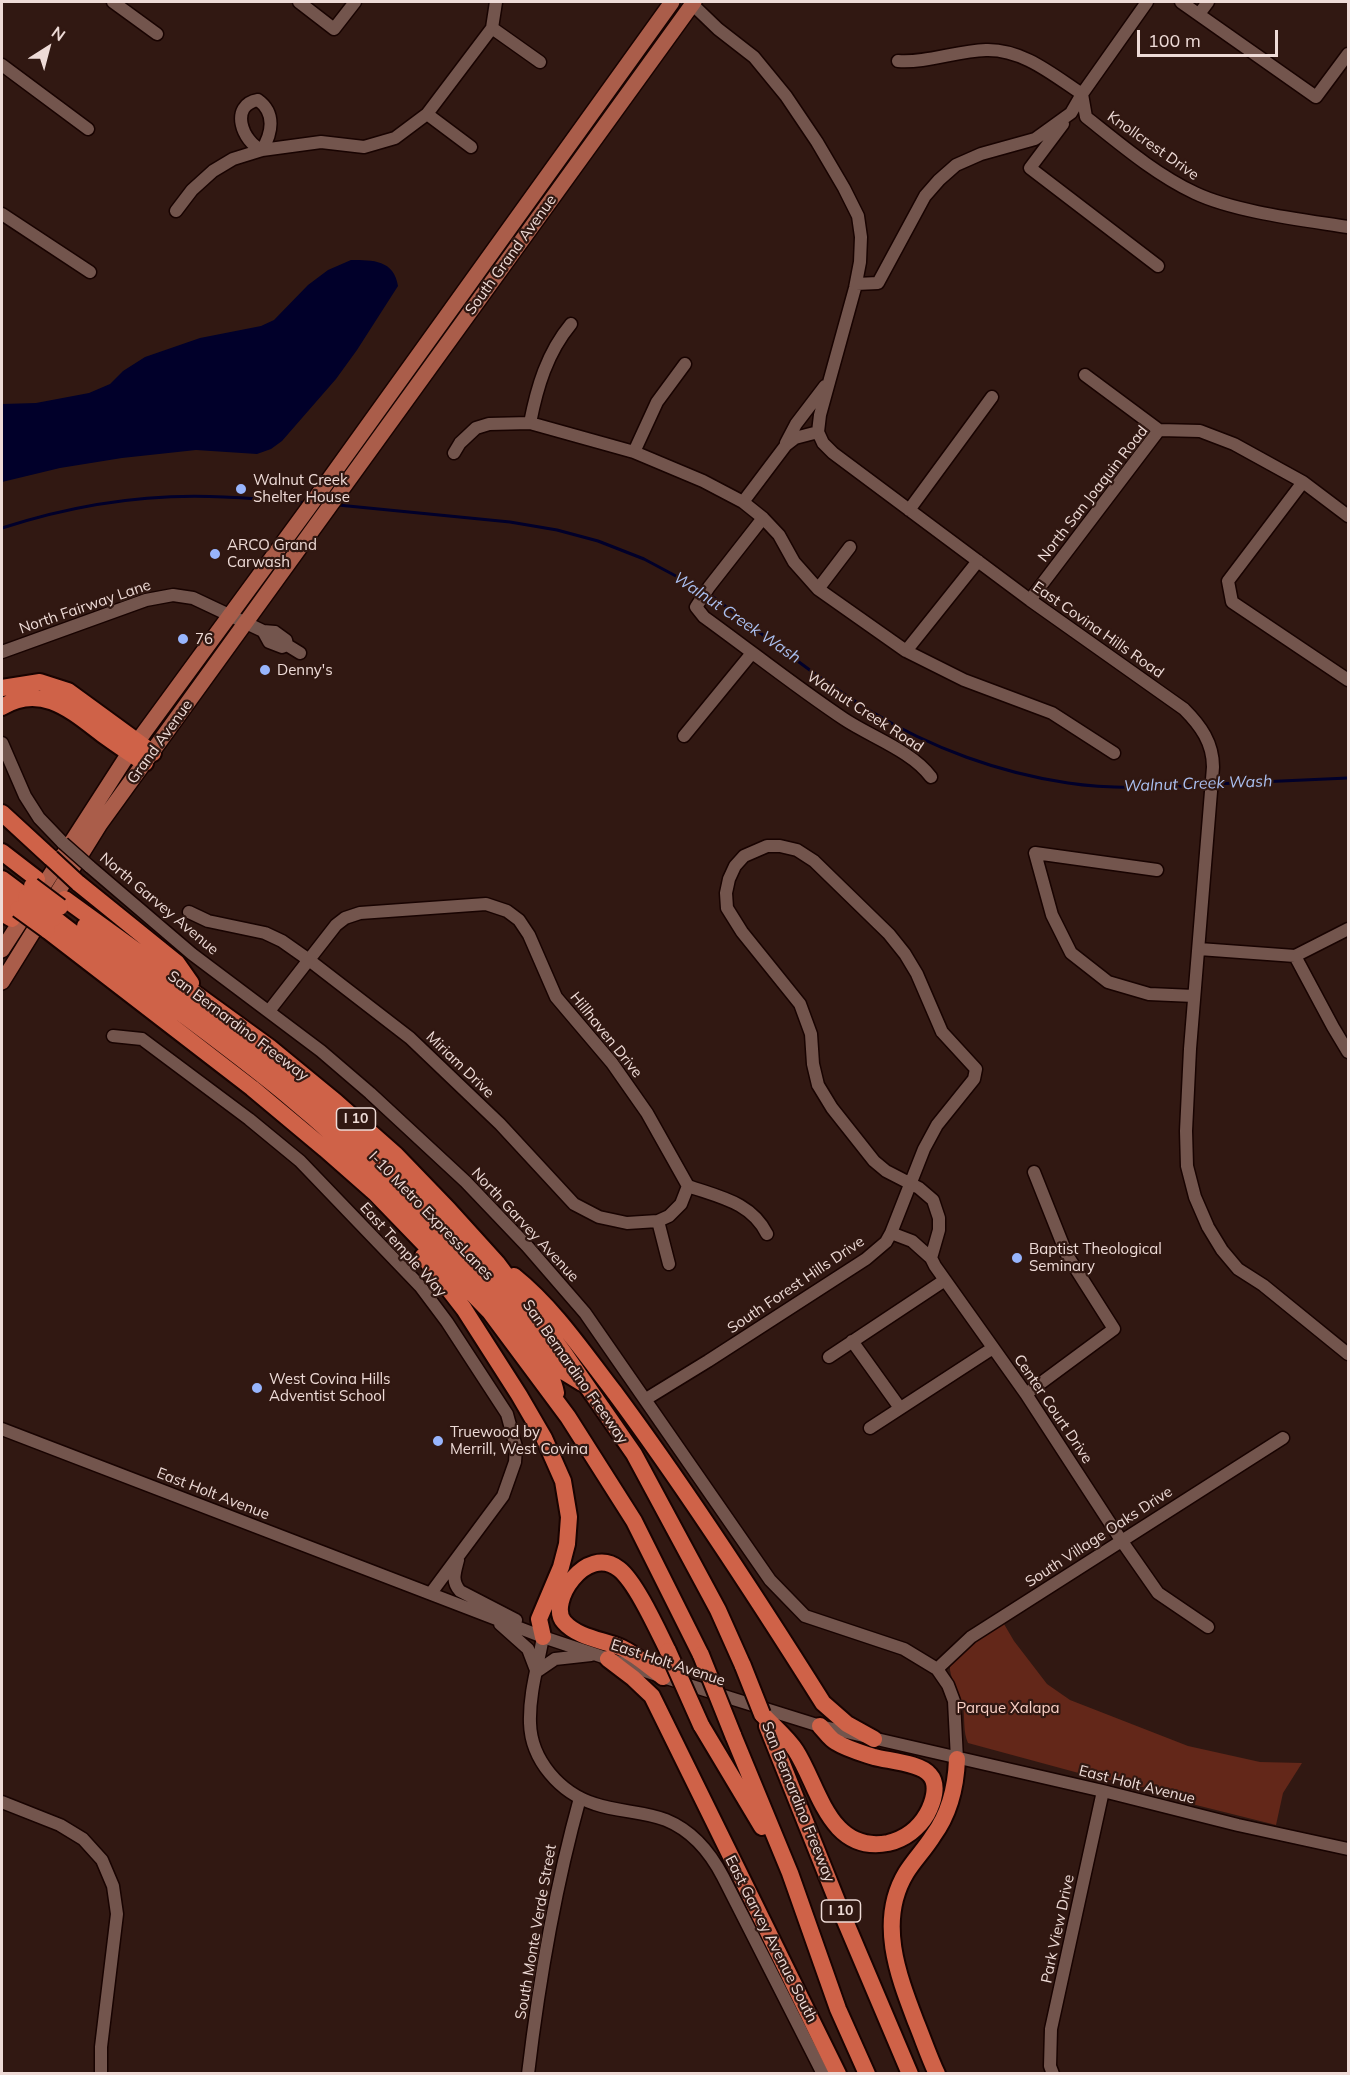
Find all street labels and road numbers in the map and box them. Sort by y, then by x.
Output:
street label: Knollcrest Drive [1104,108,1202,184]
street label: South Grand Avenue [461,192,561,318]
street label: North San Joaquin Road [1034,422,1152,566]
street label: North Fairway Lane [17,576,153,638]
street label: East Covina Hills Road [1029,578,1167,682]
street label: Walnut Creek Road [803,668,927,756]
street label: Grand Avenue [124,697,196,787]
street label: North Garvey Avenue [96,849,222,959]
street label: San Bernardino Freeway [164,967,312,1085]
street label: Hillhaven Drive [566,989,646,1081]
street label: Miriam Drive [422,1028,498,1102]
road number: I 10 [336,1108,376,1130]
street label: I-10 Metro ExpressLanes [365,1148,497,1284]
street label: North Garvey Avenue [467,1164,583,1286]
street label: East Temple Way [356,1199,450,1301]
street label: South Forest Hills Drive [724,1233,868,1337]
street label: San Bernardino Freeway [518,1297,632,1447]
street label: Center Court Drive [1010,1351,1096,1467]
street label: East Holt Avenue [154,1464,272,1524]
street label: South Village Oaks Drive [1022,1483,1176,1591]
street label: East Holt Avenue [609,1636,727,1690]
street label: San Bernardino Freeway [758,1719,838,1885]
street label: East Holt Avenue [1077,1762,1197,1808]
street label: South Monte Verde Street [512,1843,560,2021]
street label: East Garvey Avenue South [721,1853,821,2025]
street label: Park View Drive [1038,1873,1078,1985]
road number: I 10 [822,1900,860,1922]

